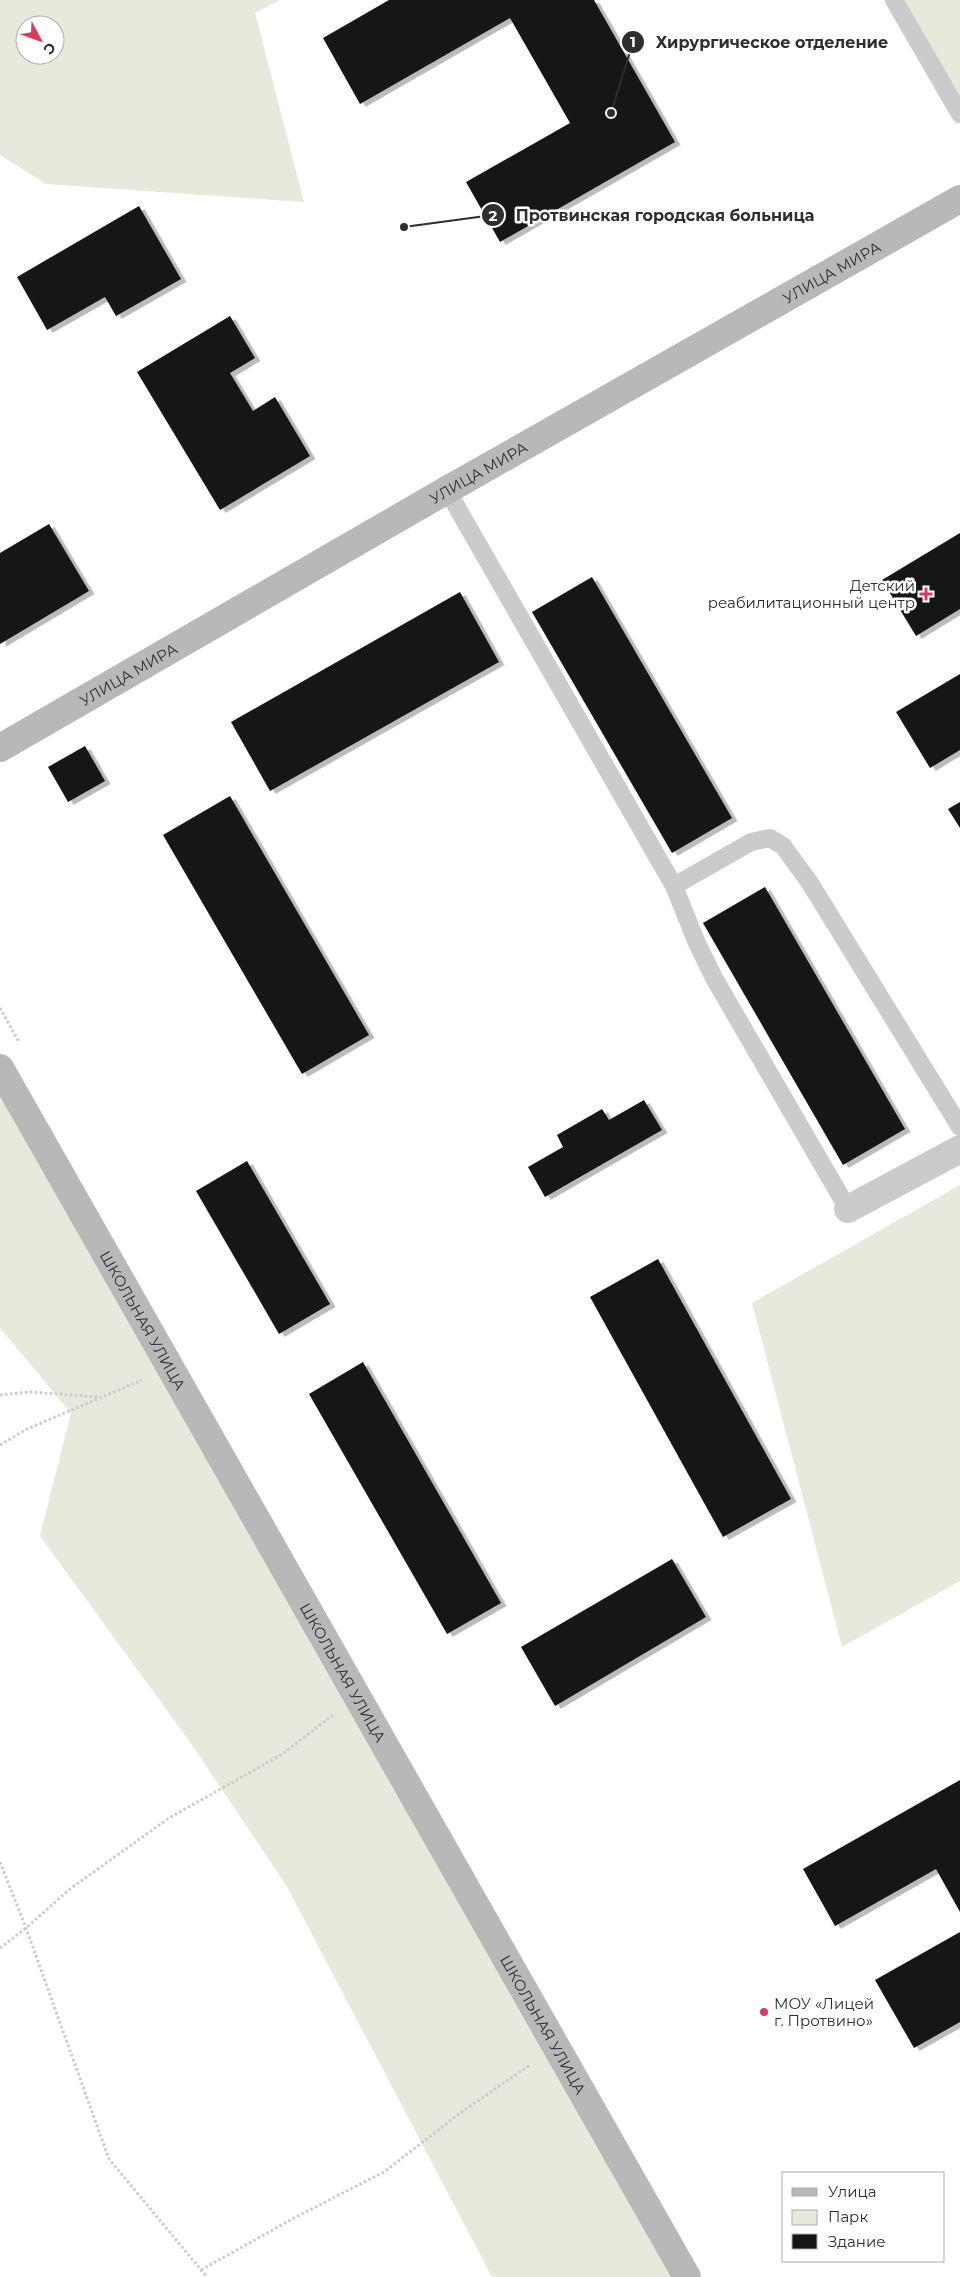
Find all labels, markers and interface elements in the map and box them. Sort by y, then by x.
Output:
north arrow [15,15,65,65]
callout: Хирургическое отделение [620,27,898,58]
text: 1 [630,32,636,51]
text: Хирургическое отделение [656,33,888,52]
text: С [40,39,60,58]
callout: Протвинская городская больница [480,200,824,231]
text: 2 [489,206,498,225]
text: Протвинская городская больница [516,206,814,225]
street label: УЛИЦА МИРА [779,237,884,307]
street label: УЛИЦА МИРА [426,437,531,508]
place label: Детский реабилитационный центр [708,576,915,612]
marker: Детский реабилитационный центр [919,587,933,601]
street label: УЛИЦА МИРА [76,638,180,710]
street label: ШКОЛЬНАЯ УЛИЦА [96,1247,190,1393]
street label: ШКОЛЬНАЯ УЛИЦА [296,1599,390,1745]
street label: ШКОЛЬНАЯ УЛИЦА [496,1951,591,2097]
place label: МОУ «Лицей г. Протвино» [774,1994,874,2030]
marker: МОУ «Лицей г. Протвино» [758,2006,770,2018]
legend [782,2172,945,2262]
text: Улица [828,2182,876,2201]
text: Парк [828,2207,868,2226]
text: Здание [828,2232,886,2251]

